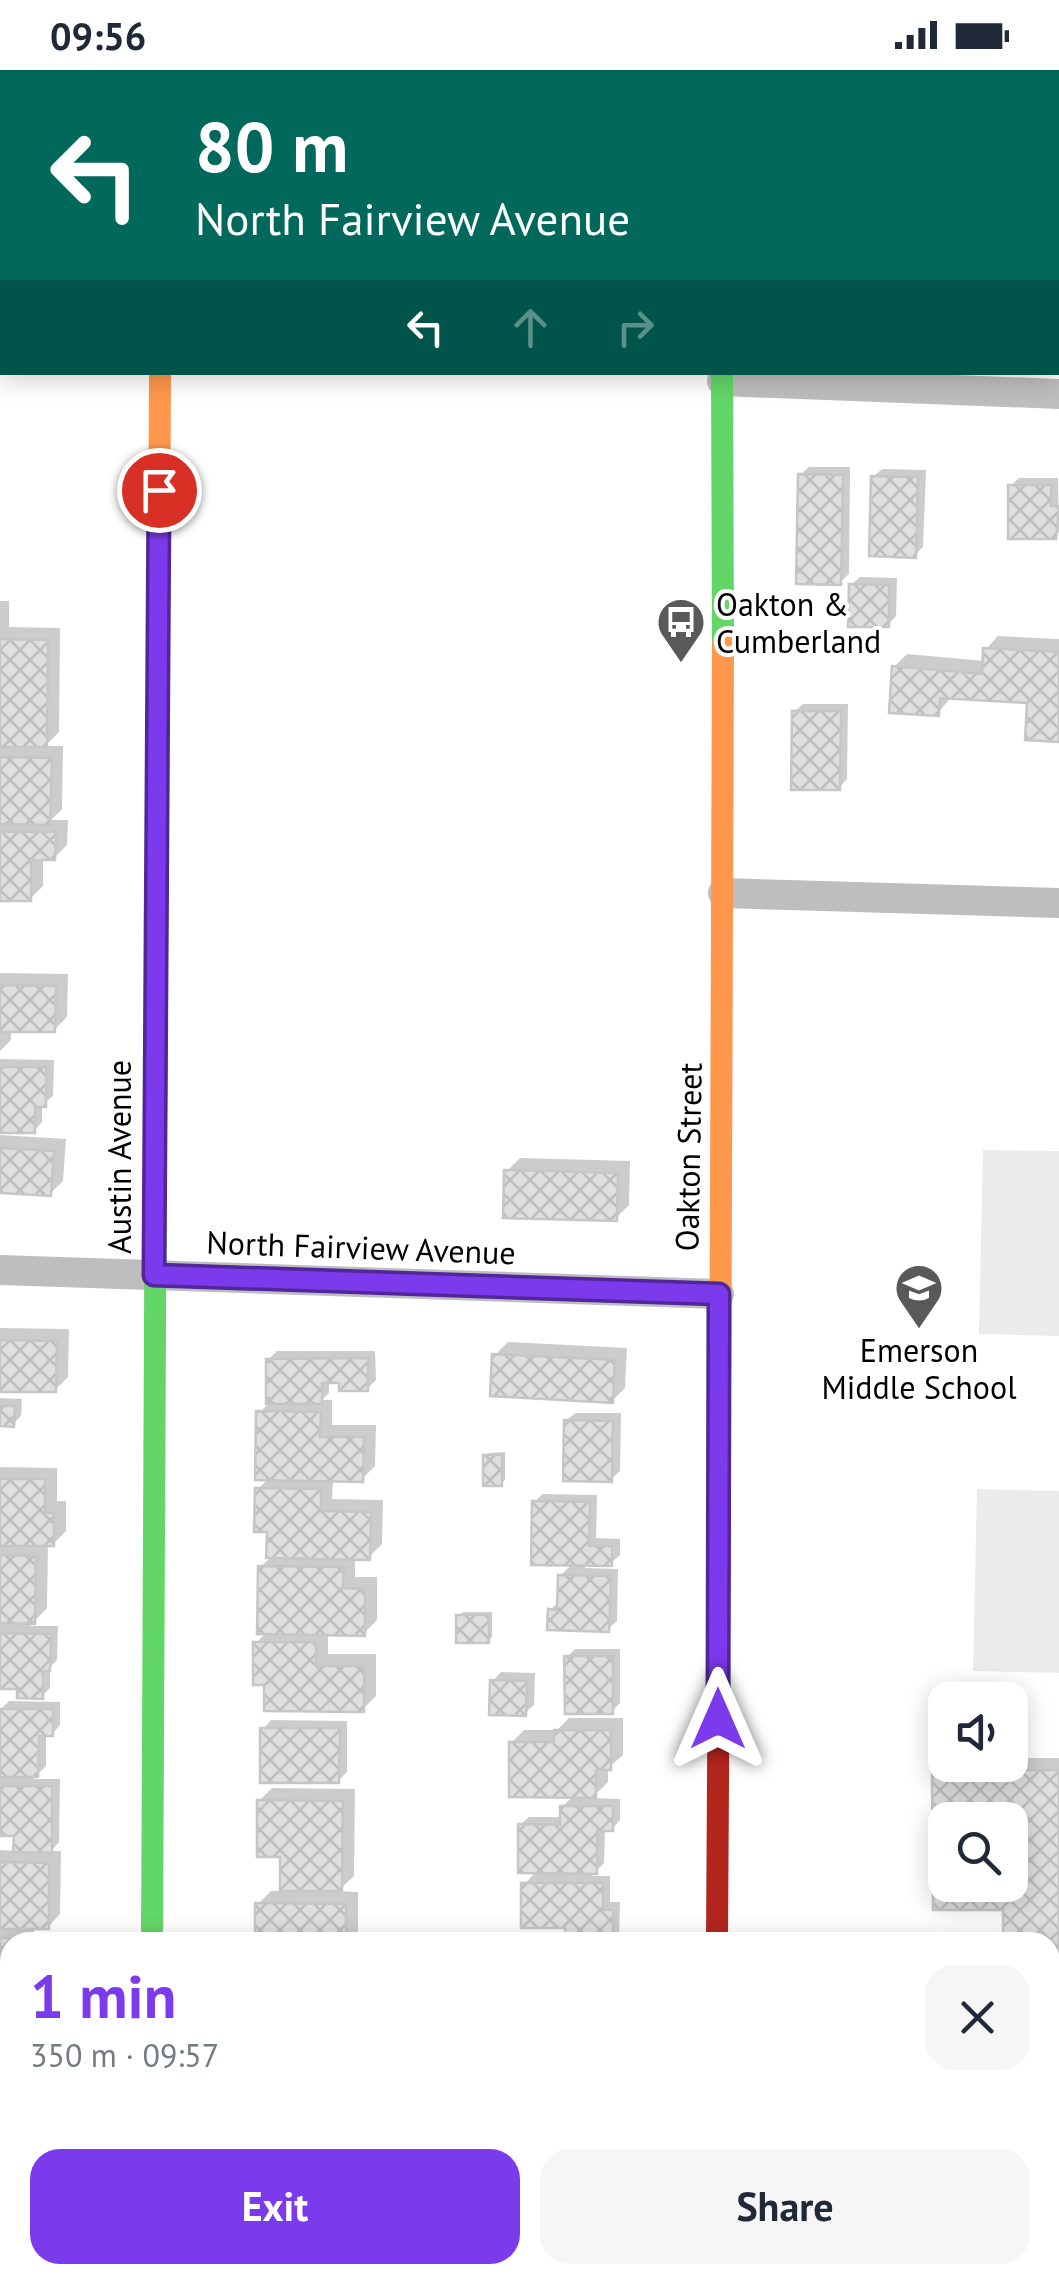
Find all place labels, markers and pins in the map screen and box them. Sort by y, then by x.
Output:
pin [117,448,202,533]
place label: Oakton & Cumberland [716,583,881,662]
bus stop icon: Oakton & Cumberland [655,596,707,664]
school or university icon: Emerson Middle School [893,1262,945,1330]
place label: Emerson Middle School [821,1329,1017,1408]

